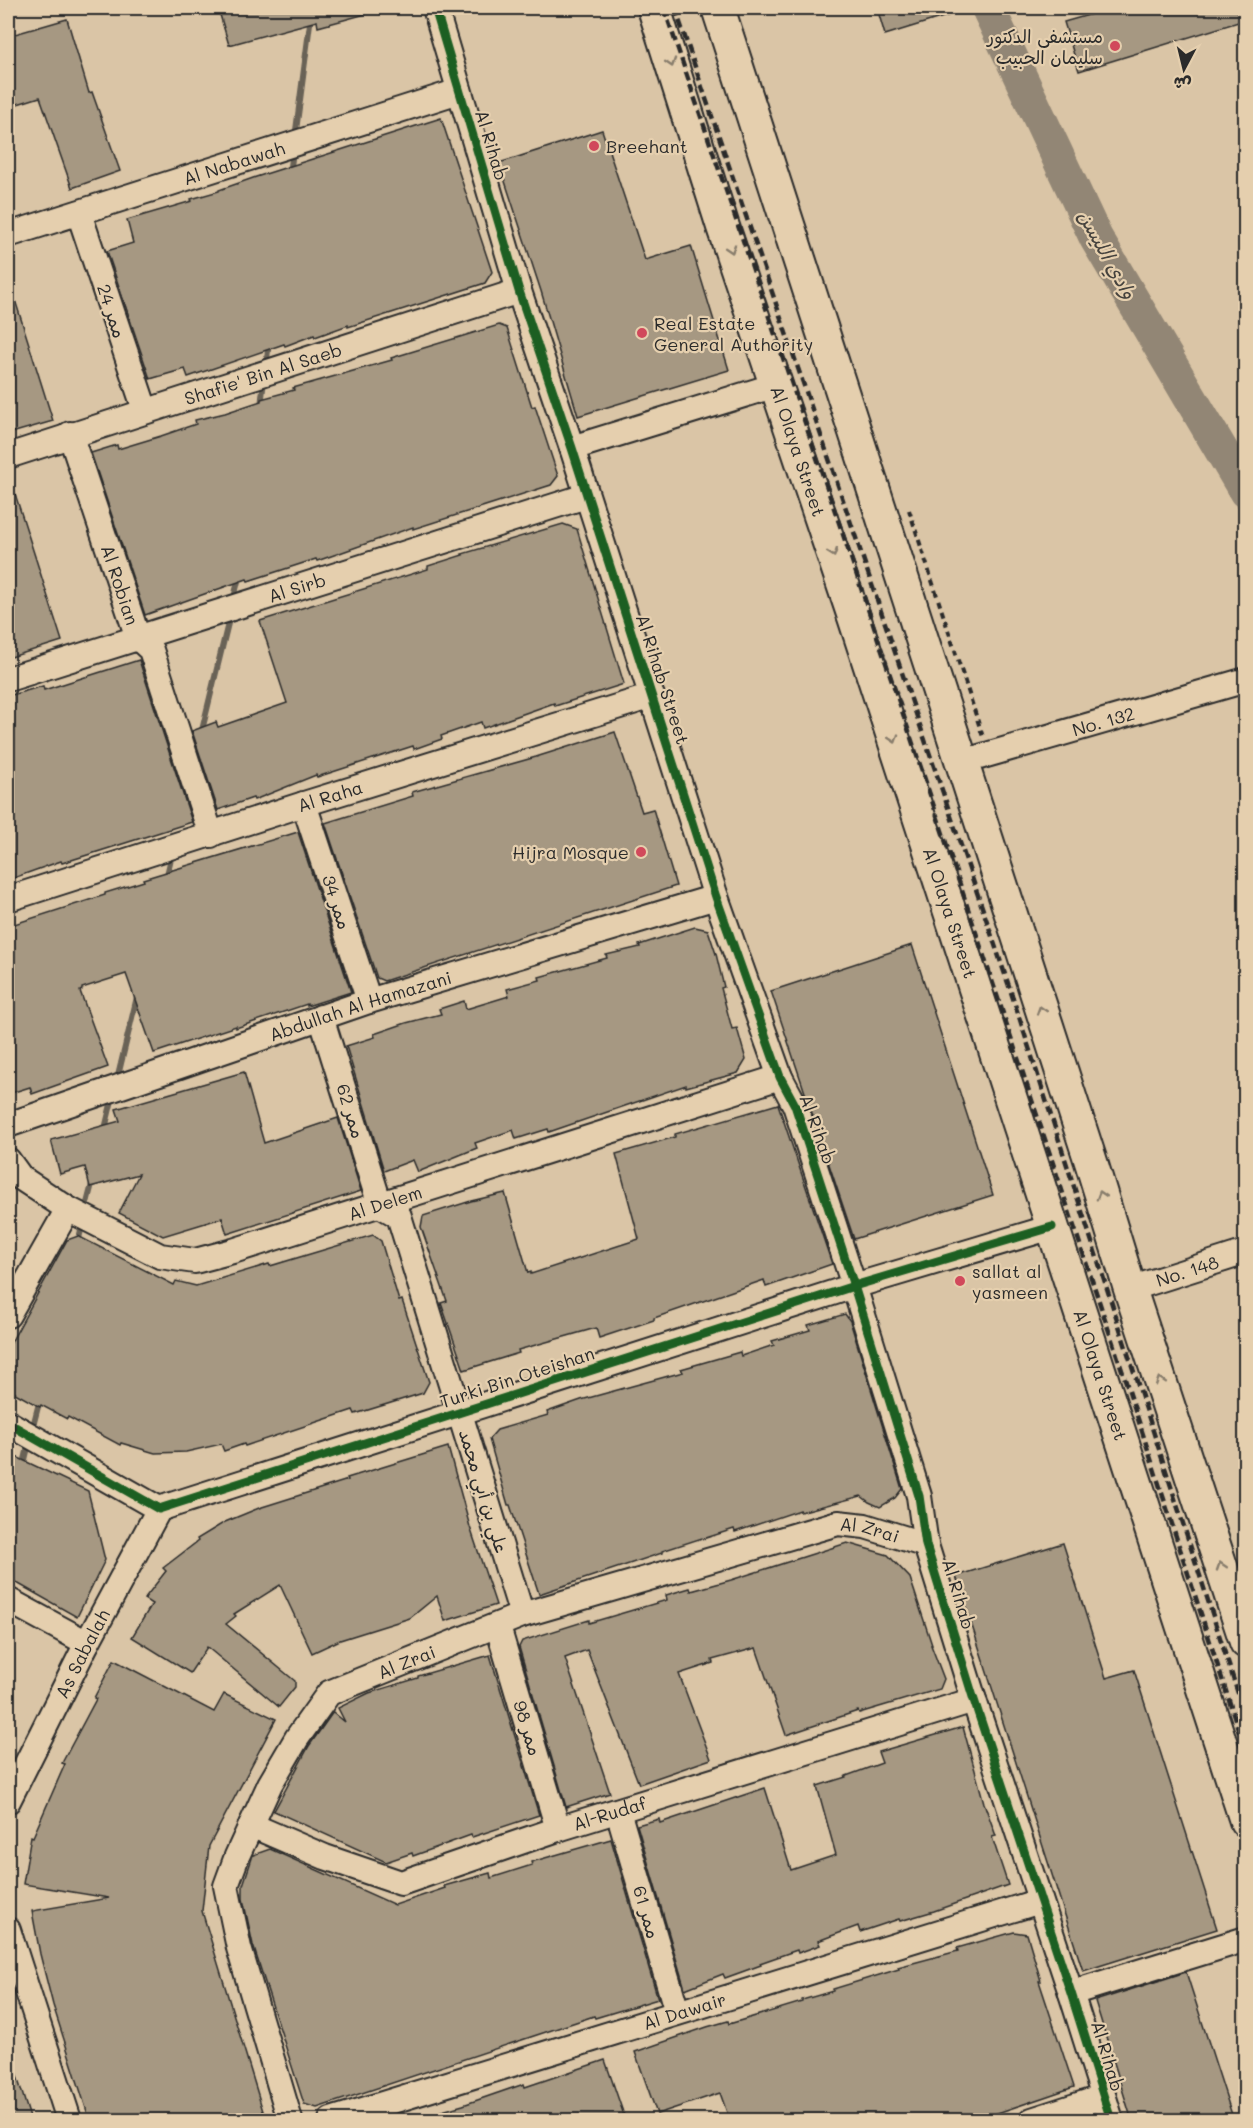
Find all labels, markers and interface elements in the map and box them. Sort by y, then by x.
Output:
place label: مستشفى الدكتور سليمان الحبيب [985,24,1103,69]
marker: مستشفى الدكتور سليمان الحبيب [1108,39,1122,53]
north arrow [1154,39,1214,99]
one-way arrow [664,57,676,68]
text: ش [1172,73,1192,96]
street label: Al Rihab [470,107,514,183]
place label: Breehant [606,134,688,158]
street label: Al Nabawah [180,135,288,190]
marker: Breehant [587,139,601,153]
water label: وادي الليسن [1070,205,1143,305]
one-way arrow [723,243,736,254]
street label: ممر 24 [92,281,132,341]
place label: Real Estate General Authority [654,311,813,356]
marker: Real Estate General Authority [635,326,649,340]
street label: Shafie' Bin Al Saeb [181,337,345,410]
street label: Al Olaya Street [765,383,831,520]
street label: Al Robian [96,542,145,628]
one-way arrow [825,547,838,558]
street label: Al Sirb [265,567,329,608]
street label: Al Rihab Street [631,611,695,747]
street label: No. 132 [1069,701,1137,742]
one-way arrow [886,733,899,744]
street label: Al Raha [294,775,365,817]
place label: Hijra Mosque [512,840,629,864]
street label: Al Olaya Street [918,844,983,981]
marker: Hijra Mosque [634,845,648,859]
street label: ممر 34 [317,872,357,932]
street label: Abdullah Al Hamazani [266,965,454,1046]
one-way arrow [1036,1005,1049,1016]
street label: ممر 62 [331,1081,371,1141]
street label: Al Rihab [794,1091,842,1167]
street label: Al Delem [345,1180,425,1226]
one-way arrow [1096,1190,1108,1201]
street label: No. 148 [1153,1249,1222,1292]
place label: sallat al yasmeen [972,1259,1048,1304]
marker: sallat al yasmeen [953,1274,967,1288]
street label: Al Olaya Street [1068,1306,1133,1443]
street label: Turki Bin Oteishan [437,1341,597,1413]
one-way arrow [1155,1376,1167,1387]
street label: علي بن أبي محمد [449,1426,514,1557]
street label: Al Zrai [839,1511,902,1548]
street label: Al Rihab [937,1556,981,1632]
one-way arrow [1215,1561,1228,1572]
street label: As Sabalah [49,1605,115,1702]
street label: Al Zrai [374,1639,439,1684]
street label: ممر 98 [508,1697,548,1759]
street label: Al-Rudaf [570,1790,650,1836]
street label: ممر 61 [628,1883,666,1941]
street label: Al Dawair [640,1987,729,2035]
street label: Al Rihab [1086,2018,1130,2094]

